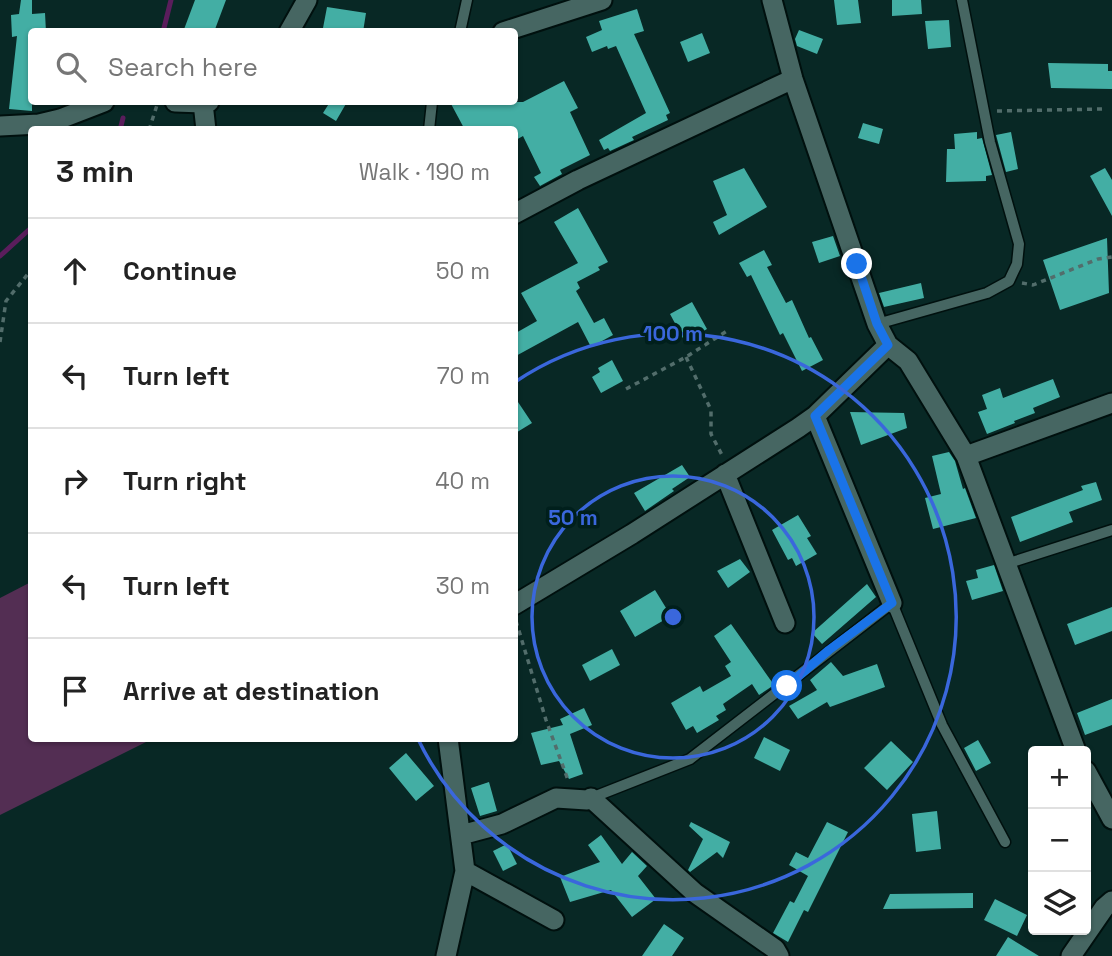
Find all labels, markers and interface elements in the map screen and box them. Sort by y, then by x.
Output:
search box [28,28,518,105]
icon: search [52,48,90,86]
text: Search here [108,50,258,84]
text: 3 min [56,152,134,191]
text: Walk · 190 m [359,157,490,187]
route end [841,248,872,279]
icon: ahead [56,252,94,290]
text: Continue [123,254,237,288]
text: 50 m [436,256,490,286]
text: 100 m [643,320,703,347]
icon: left [56,357,94,395]
text: Turn left [123,359,230,393]
text: 70 m [437,361,490,391]
icon: right [56,462,94,500]
text: Turn right [123,464,247,498]
text: 40 m [435,466,490,496]
text: 50 m [548,504,598,531]
icon: left [56,567,94,605]
text: Turn left [123,569,230,603]
text: 30 m [436,571,490,601]
centre of rings [661,605,685,629]
route start [771,670,802,701]
icon: arrive [56,672,94,710]
text: Arrive at destination [123,674,380,708]
map controls [1028,746,1091,935]
button: + [1028,746,1091,809]
button: − [1028,809,1091,872]
button: layers [1028,872,1091,935]

